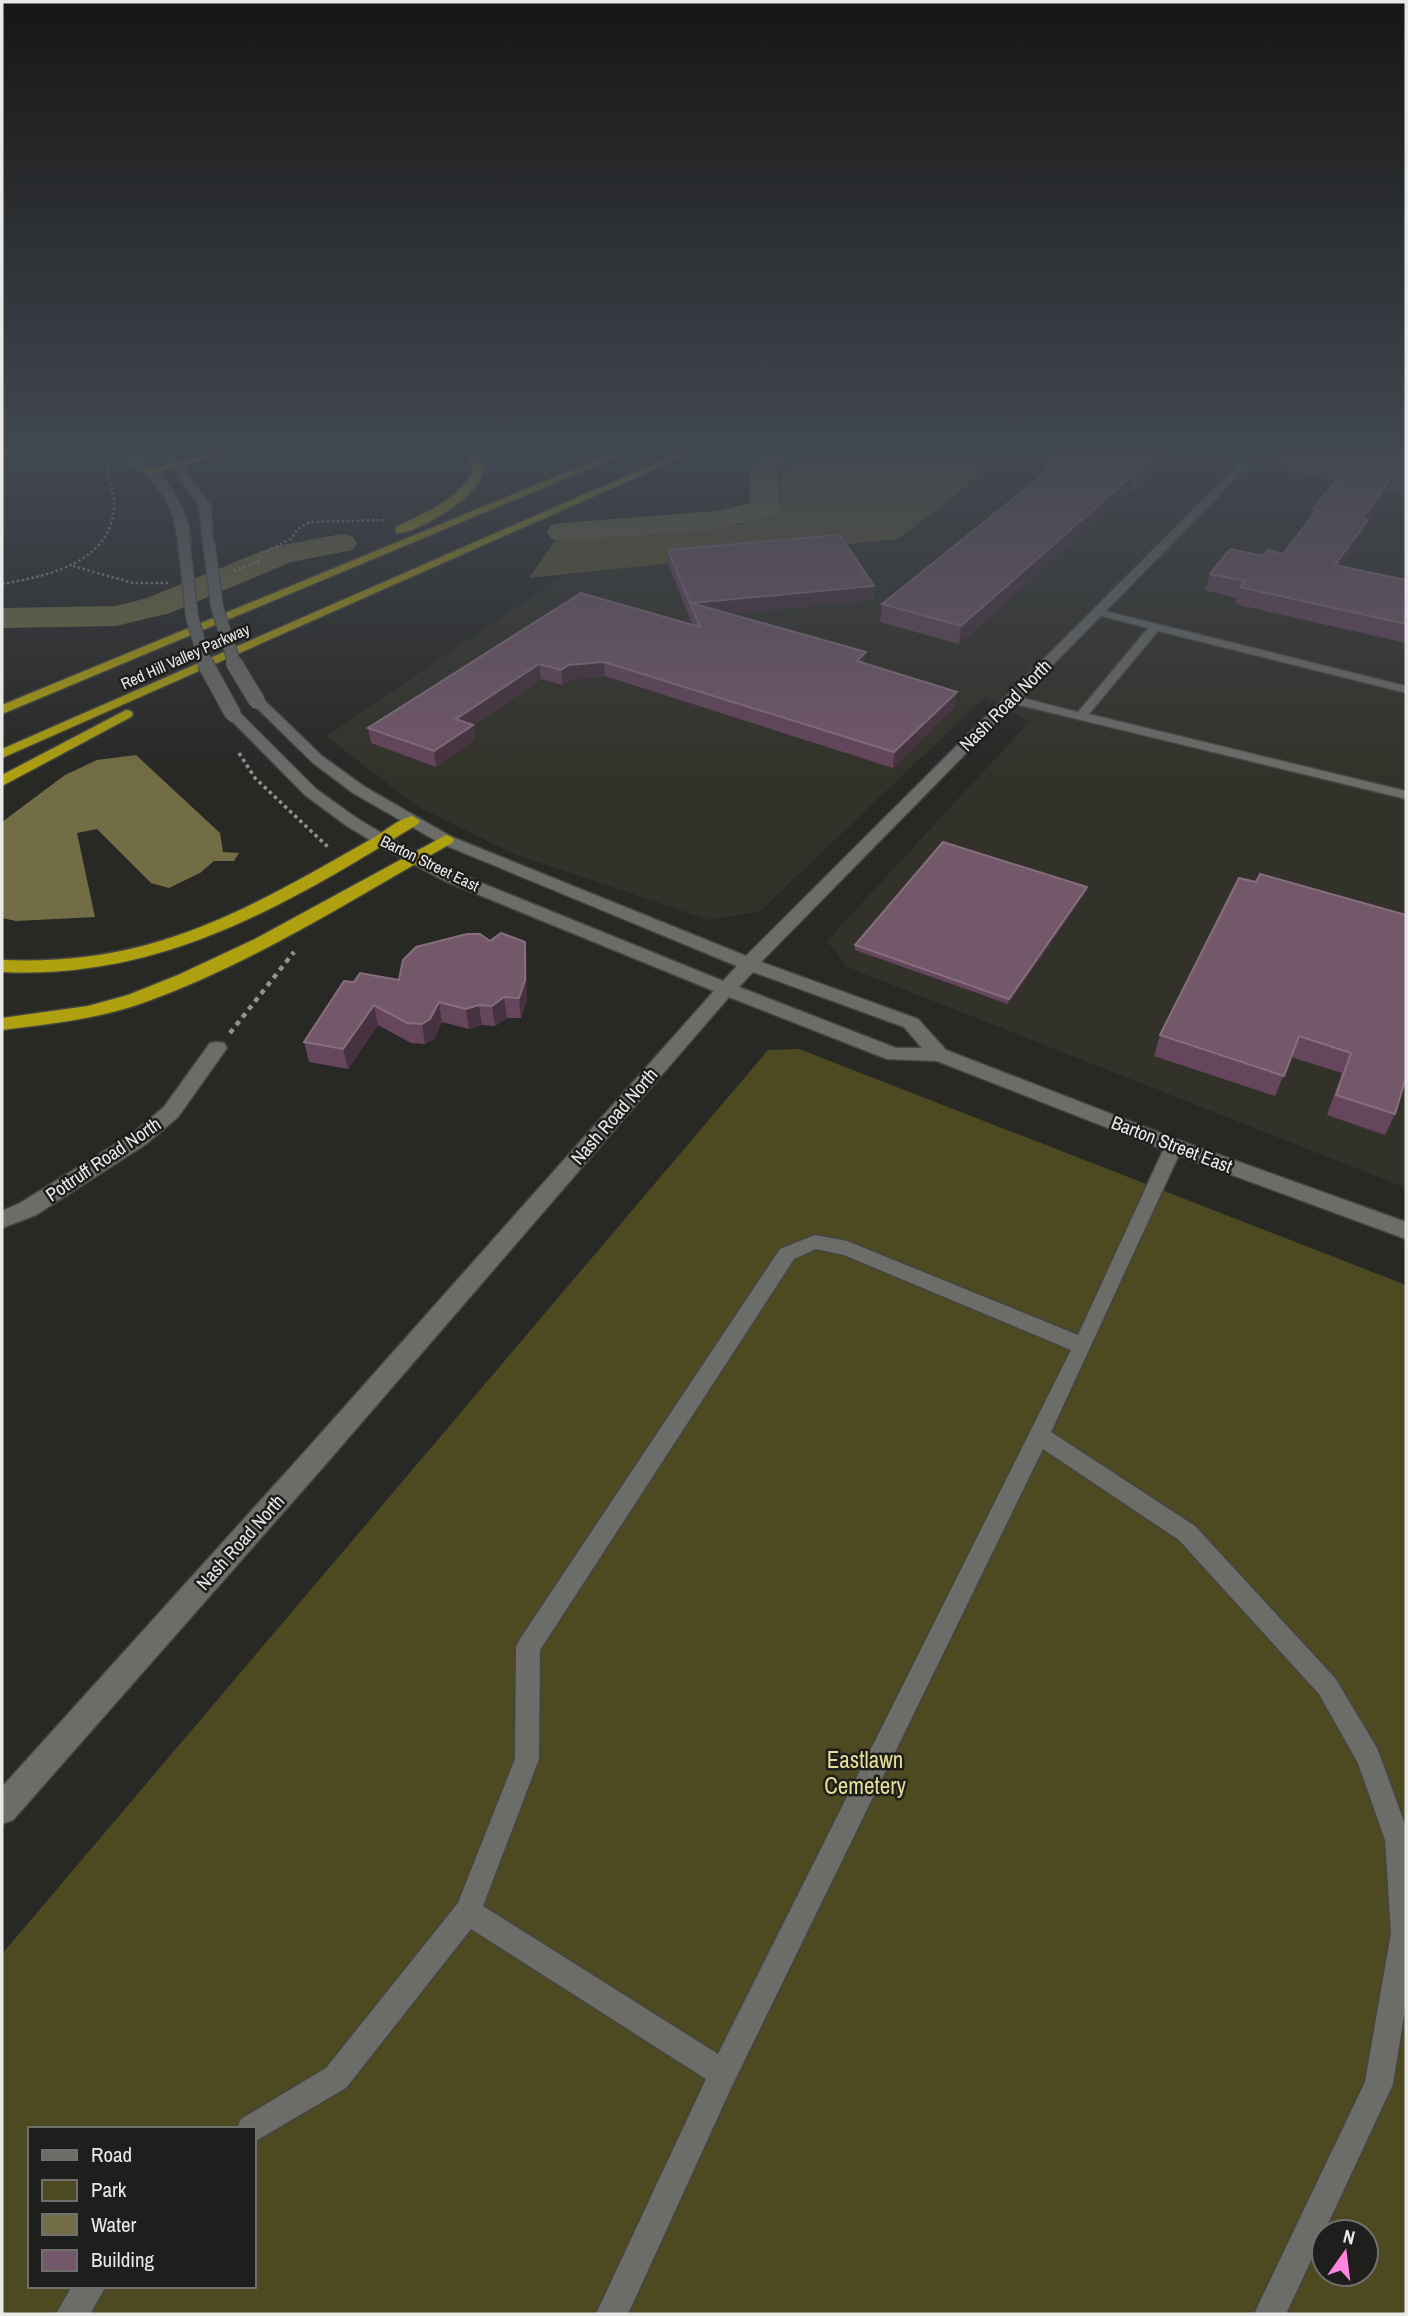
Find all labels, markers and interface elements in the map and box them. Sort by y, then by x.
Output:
street label: Red Hill Valley Parkway [117,618,253,694]
street label: Nash Road North [953,653,1057,757]
street label: Barton Street East [377,830,483,897]
street label: Nash Road North [565,1062,663,1170]
street label: Barton Street East [1108,1109,1237,1179]
street label: Pottruff Road North [40,1111,166,1207]
street label: Nash Road North [190,1489,290,1595]
park label: Eastlawn Cemetery [824,1744,906,1801]
legend [28,2127,256,2288]
text: Road [91,2140,132,2169]
text: Park [91,2175,127,2204]
text: Water [91,2210,137,2239]
north arrow [1310,2218,1380,2288]
text: N [1341,2223,1358,2250]
text: Building [91,2245,155,2274]

